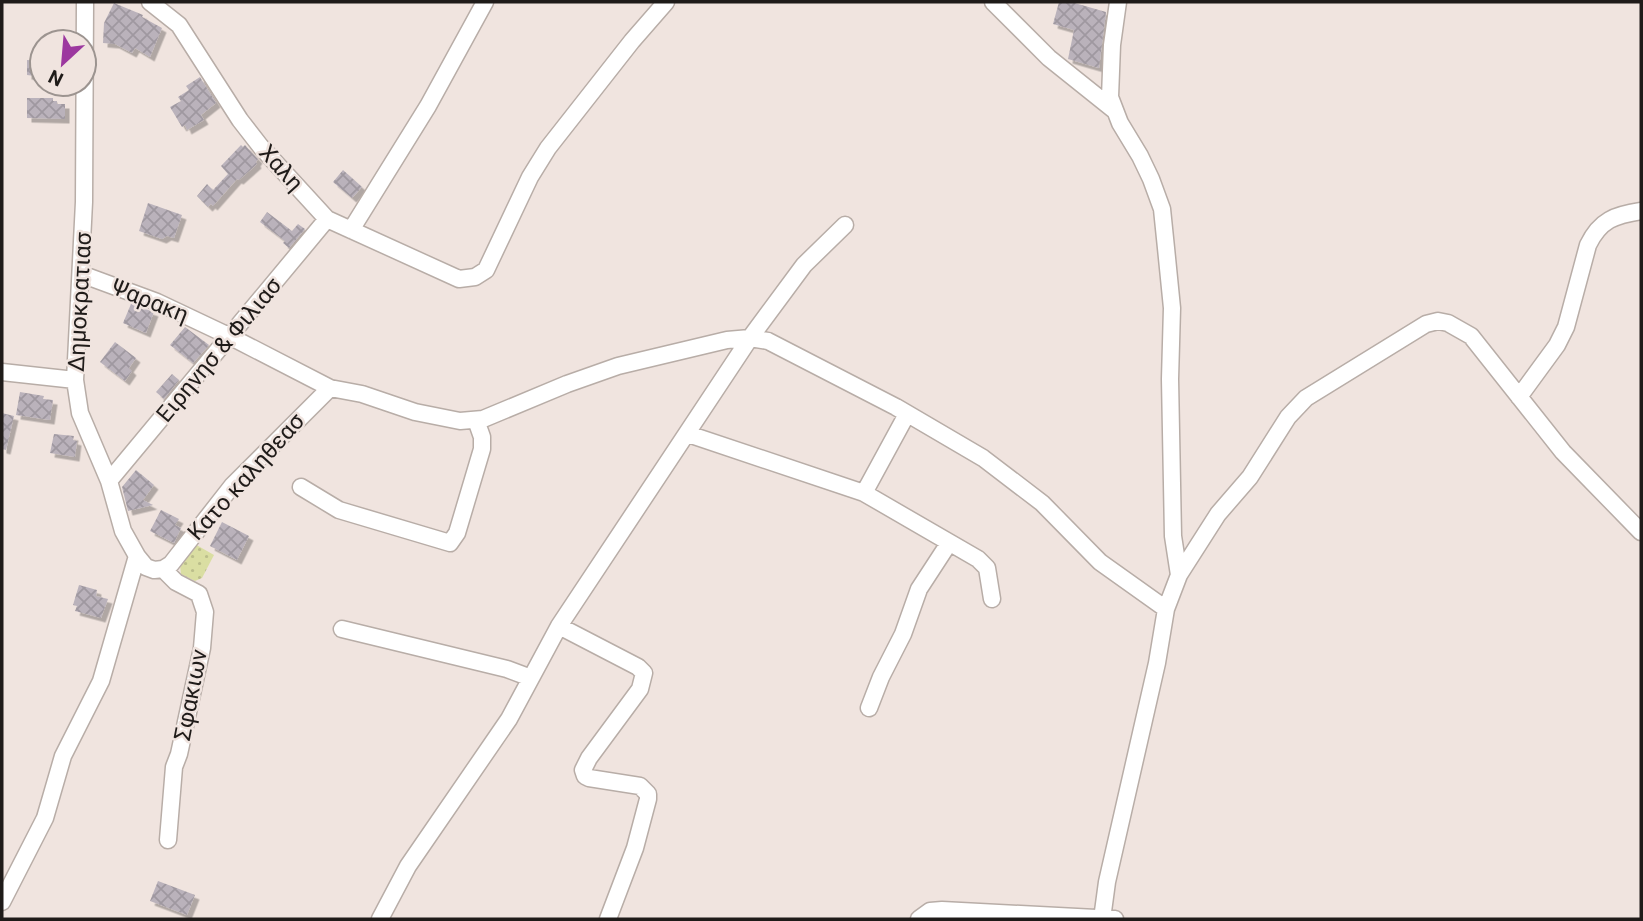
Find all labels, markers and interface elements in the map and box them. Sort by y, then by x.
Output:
north arrow [28,28,98,98]
text: N [45,65,67,91]
street label: Χαλη [253,139,309,197]
street label: Δημοκρατιασ [63,232,97,372]
street label: Ειρηνησ & Φιλιασ [151,272,287,428]
street label: Ψαρακη [107,273,193,329]
street label: Κατο καληθεασ [182,408,310,546]
street label: Σφακιων [169,647,213,743]

